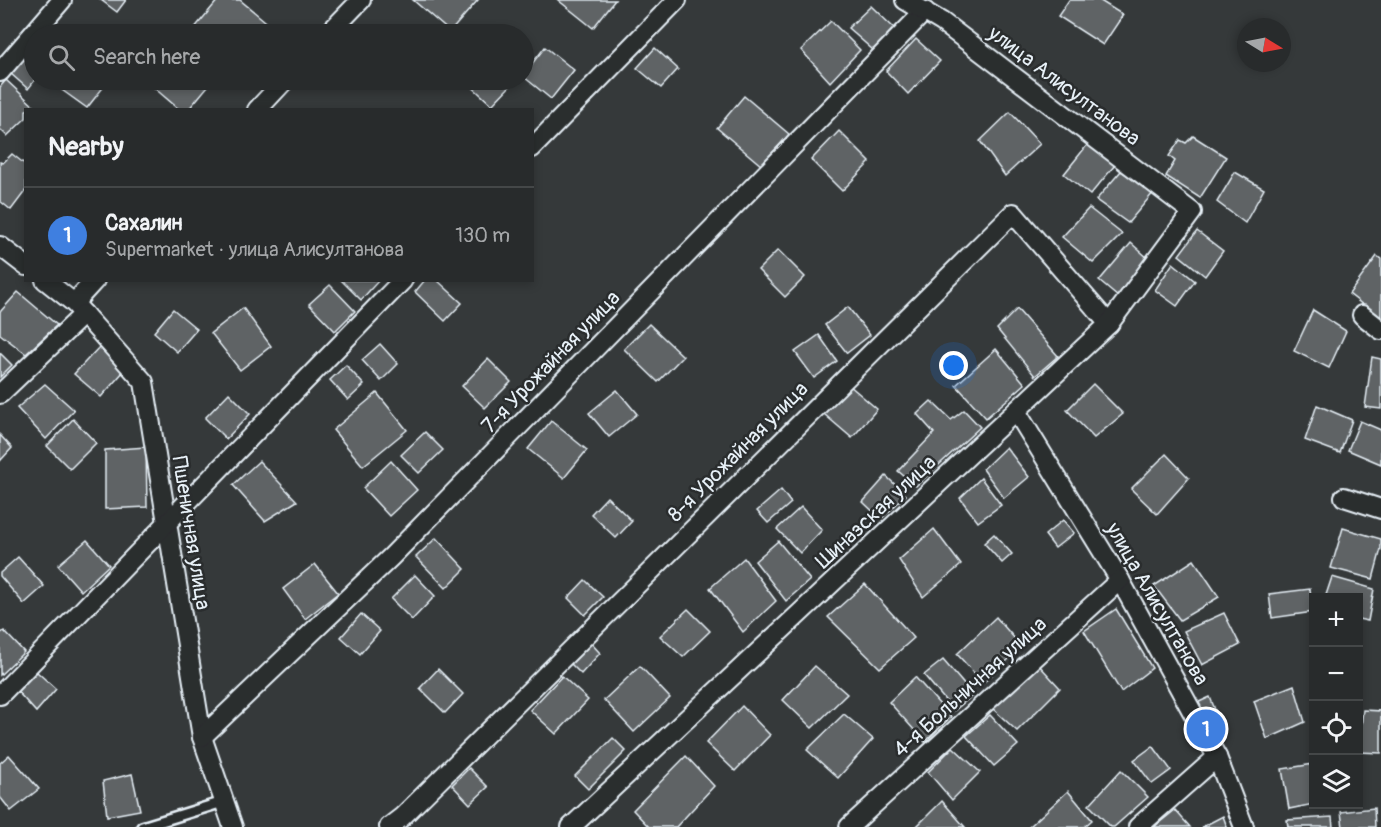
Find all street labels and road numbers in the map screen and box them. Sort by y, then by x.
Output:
street label: улица Алисултанова [982,19,1145,152]
street label: 7-я Урожайная улица [476,285,626,439]
street label: 8-я Урожайная улица [662,376,814,528]
street label: Шиназская улица [810,449,942,575]
street label: Пшеничная улица [166,454,216,612]
street label: улица Алисултанова [1099,517,1215,690]
street label: 4-я Больничная улица [888,611,1052,763]

